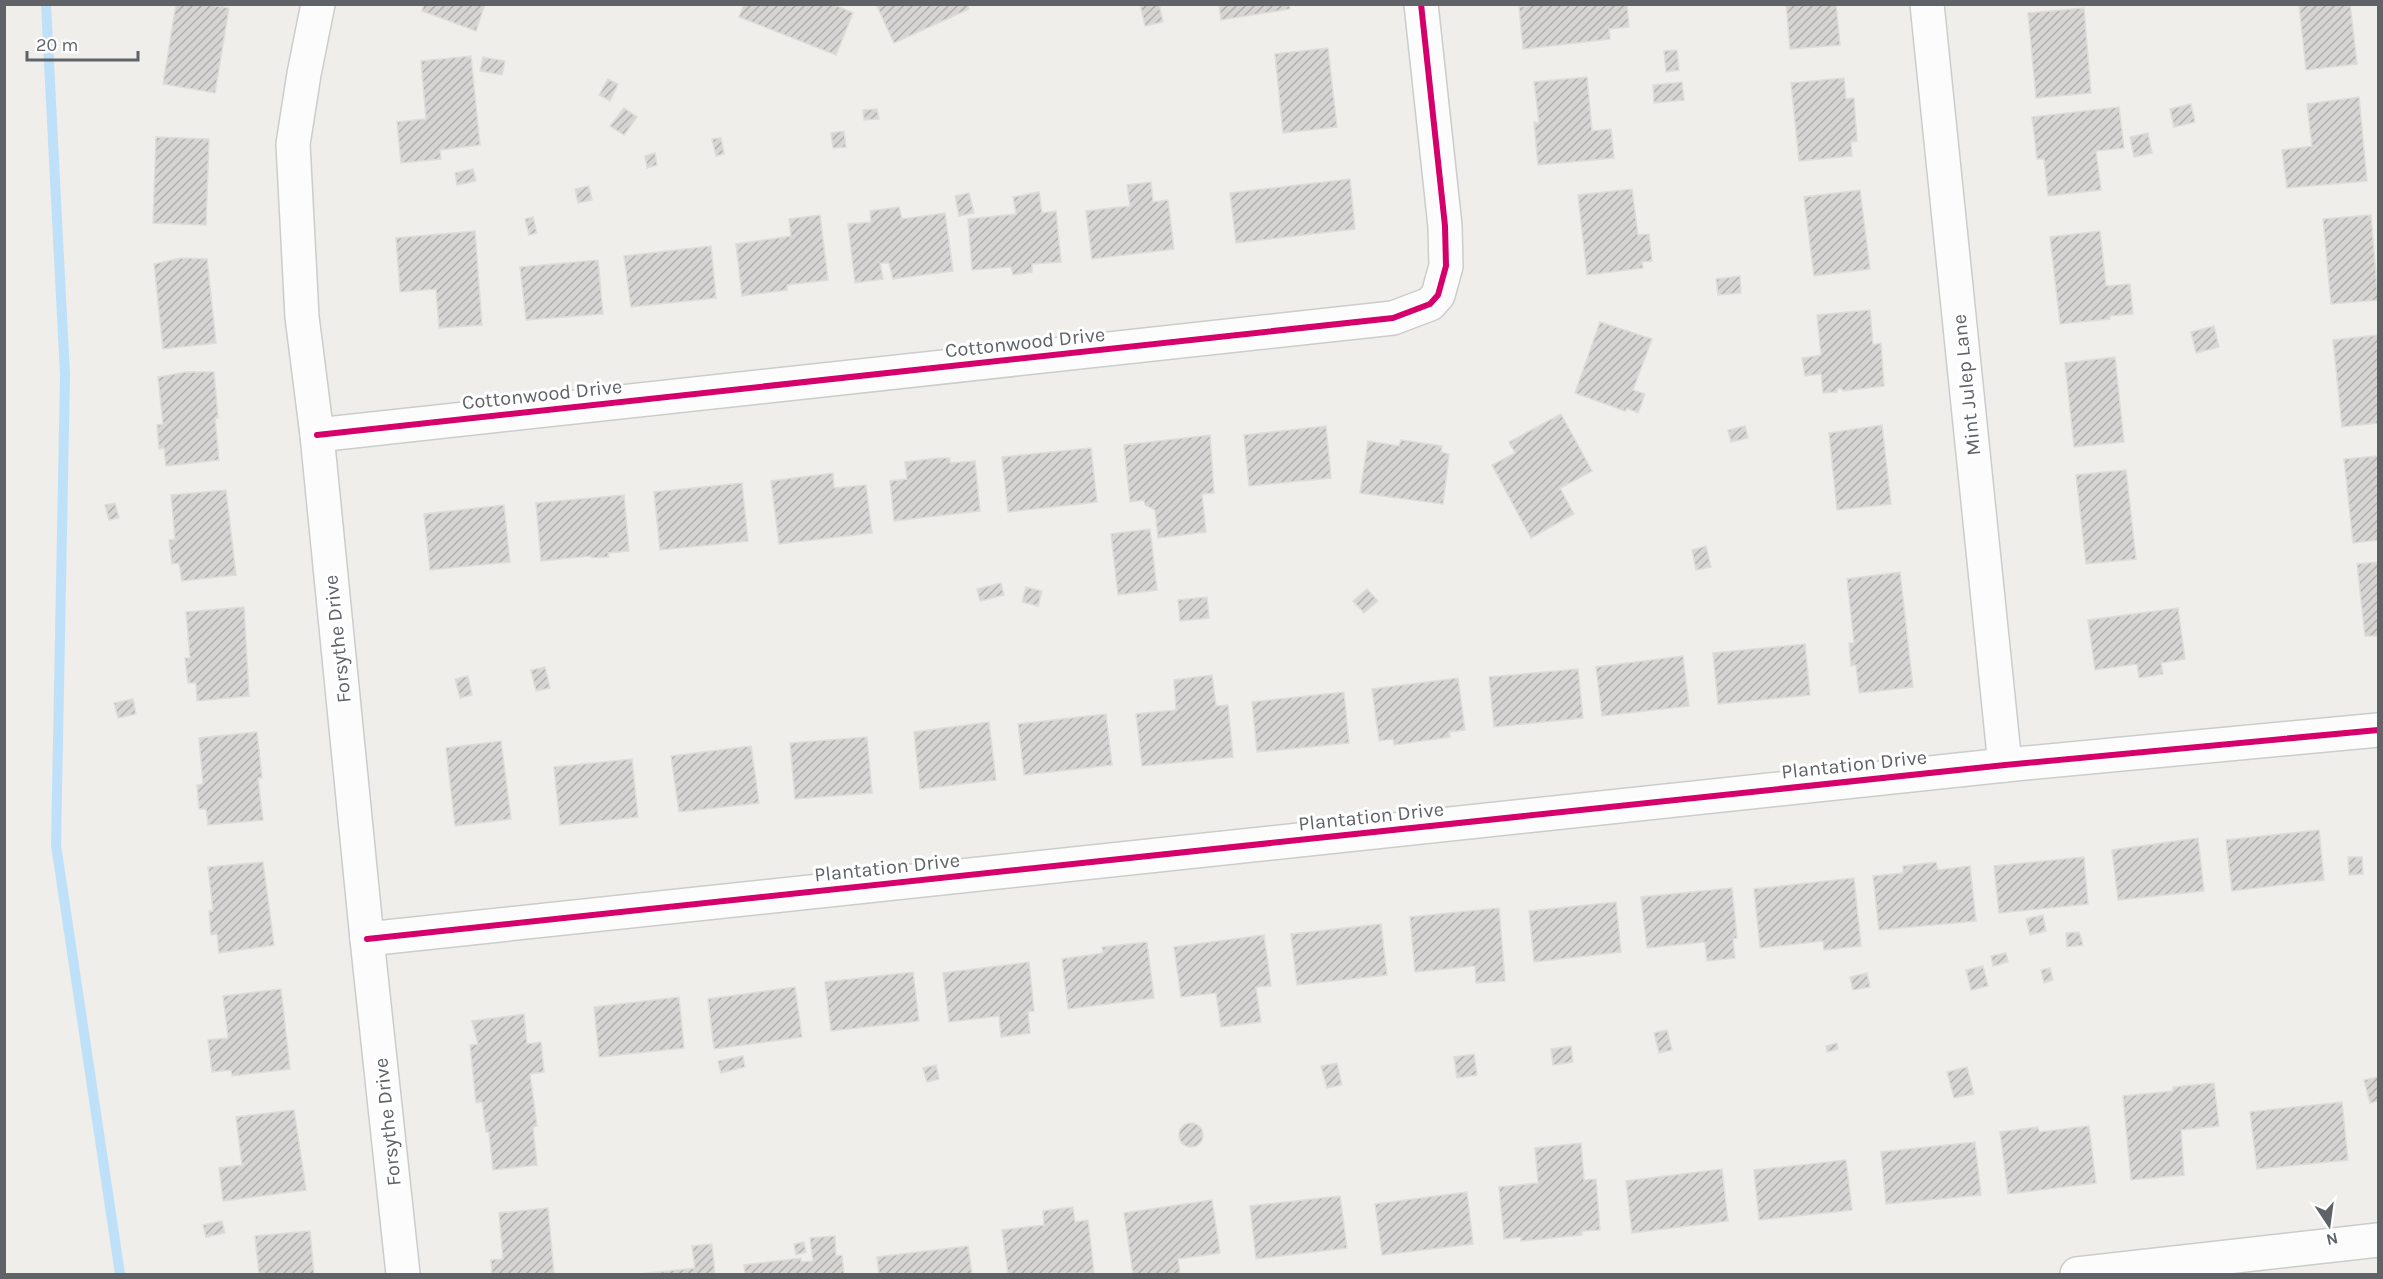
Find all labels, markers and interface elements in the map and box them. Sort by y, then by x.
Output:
scale bar [27,24,138,62]
text: 20 m [36,34,78,56]
street label: Mint Julep Lane [1948,313,1985,457]
street label: Cottonwood Drive [944,323,1106,362]
street label: Cottonwood Drive [461,375,623,414]
street label: Forsythe Drive [319,574,356,704]
street label: Plantation Drive [1780,745,1928,784]
street label: Plantation Drive [1297,797,1445,836]
street label: Plantation Drive [813,848,961,887]
street label: Forsythe Drive [369,1057,406,1187]
north arrow [2299,1195,2359,1255]
text: N [2325,1229,2340,1250]

